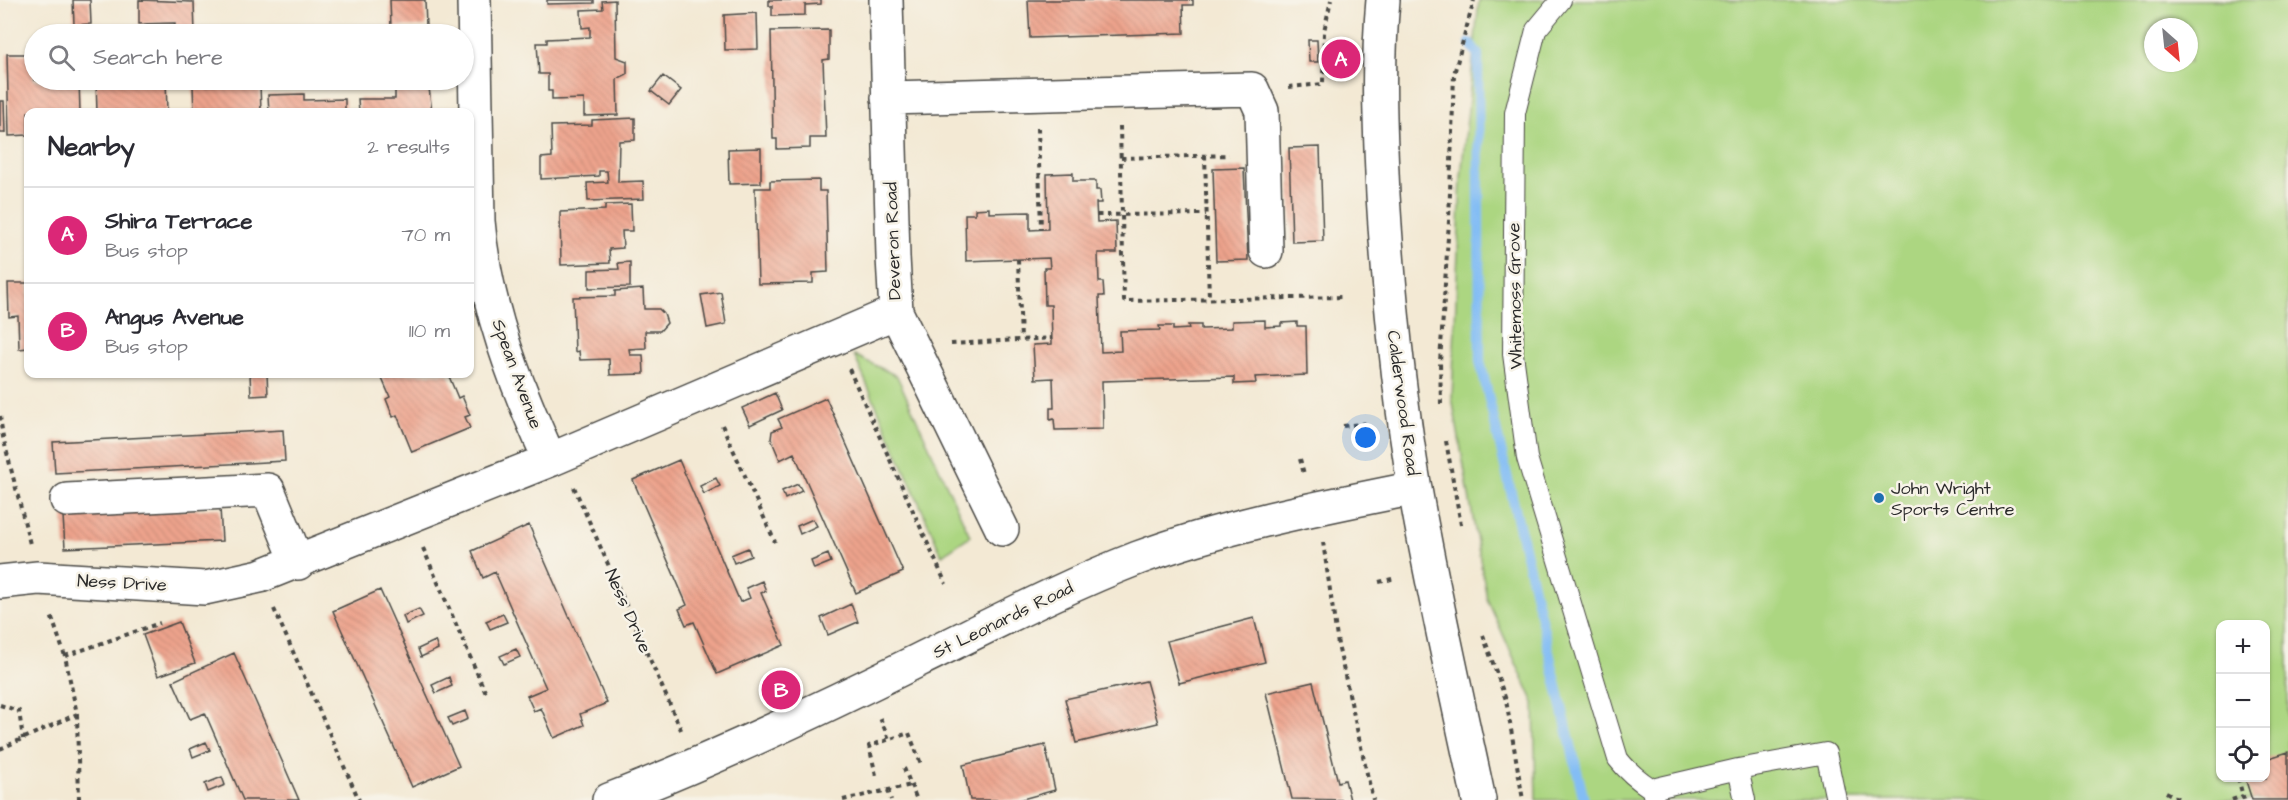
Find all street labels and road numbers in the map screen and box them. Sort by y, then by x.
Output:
street label: Deveron Road [878,182,908,300]
street label: Whitemoss Grove [1501,222,1529,370]
street label: Spean Avenue [486,316,549,433]
street label: Calderwood Road [1380,329,1426,477]
street label: Ness Drive [598,565,658,657]
street label: Ness Drive [77,568,168,598]
street label: St Leonards Road [929,575,1077,665]

